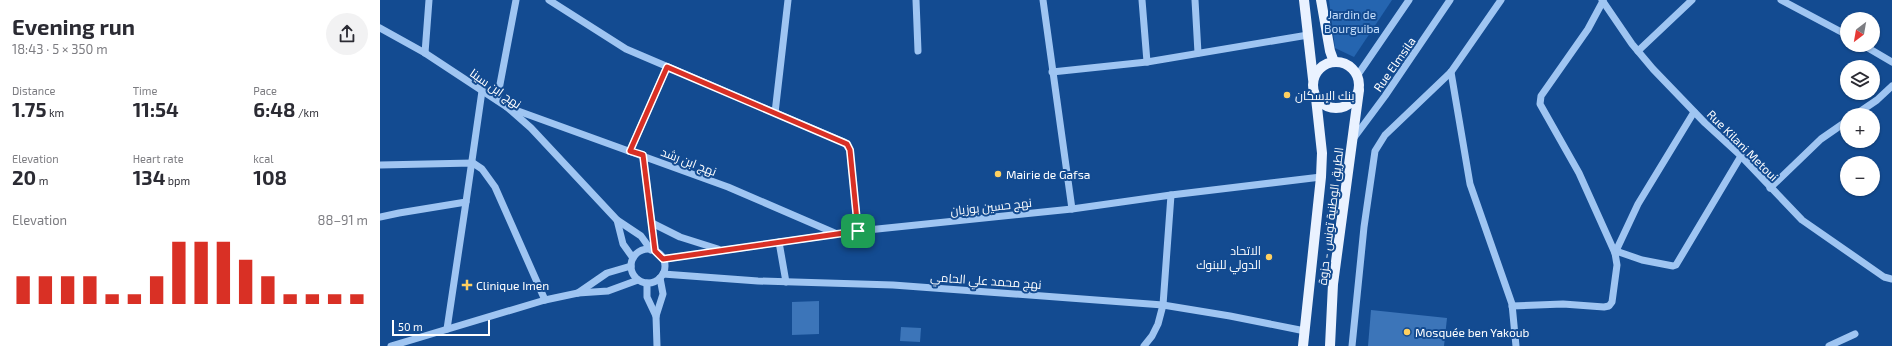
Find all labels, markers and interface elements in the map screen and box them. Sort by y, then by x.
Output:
park label: Jardin de Bourguiba [1324,7,1380,35]
north arrow [1840,12,1880,52]
map controls [1840,12,1880,196]
text: Evening run [12,13,135,39]
button: share [326,13,368,55]
street label: Rue Elmsila [1370,34,1418,94]
text: 18:43 · 5 × 350 m [12,41,108,57]
button: layers [1840,60,1880,100]
street label: نهج ابن سينا [467,65,524,112]
text: Distance [12,84,55,97]
text: Time [133,84,157,97]
text: Pace [253,84,277,97]
place label: بنك الإسكان [1295,88,1355,103]
marker: بنك الإسكان [1282,90,1292,100]
text: 1.75 [12,97,46,121]
text: 11:54 [133,97,179,121]
text: 6:48 [253,97,295,121]
text: km [46,106,64,119]
text: /km [295,106,319,119]
street label: Rue Kilani Metoui [1705,107,1781,183]
button: + [1840,108,1880,148]
street label: نهج ابن رشد [659,144,719,180]
street label: الطريق الوطنية تونس - حزوة [1315,146,1346,286]
text: Elevation [12,152,59,165]
text: Heart rate [133,152,184,165]
text: kcal [253,152,273,165]
button: − [1840,156,1880,196]
text: 20 [12,165,36,189]
text: 134 [133,165,165,189]
text: 108 [253,165,287,189]
place label: Mairie de Gafsa [1006,167,1090,181]
marker: Mairie de Gafsa [993,169,1003,179]
text: m [36,174,48,187]
text: bpm [165,174,190,187]
street label: نهج حسين بوزيان [950,195,1033,219]
text: Elevation [12,212,67,228]
text: 88–91 m [318,212,368,228]
pin [841,214,875,248]
icon: arrive [847,220,869,242]
place label: الاتحاد الدولي للبنوك [1196,243,1261,275]
marker: الاتحاد الدولي للبنوك [1264,252,1274,262]
street label: نهج محمد علي الحامي [930,269,1042,295]
place label: Clinique Imen [476,278,549,292]
marker: Clinique Imen [461,279,473,291]
scale bar [392,318,490,337]
text: 50 m [398,320,423,333]
place label: Mosquée ben Yakoub [1415,325,1530,339]
marker: Mosquée ben Yakoub [1402,327,1412,337]

